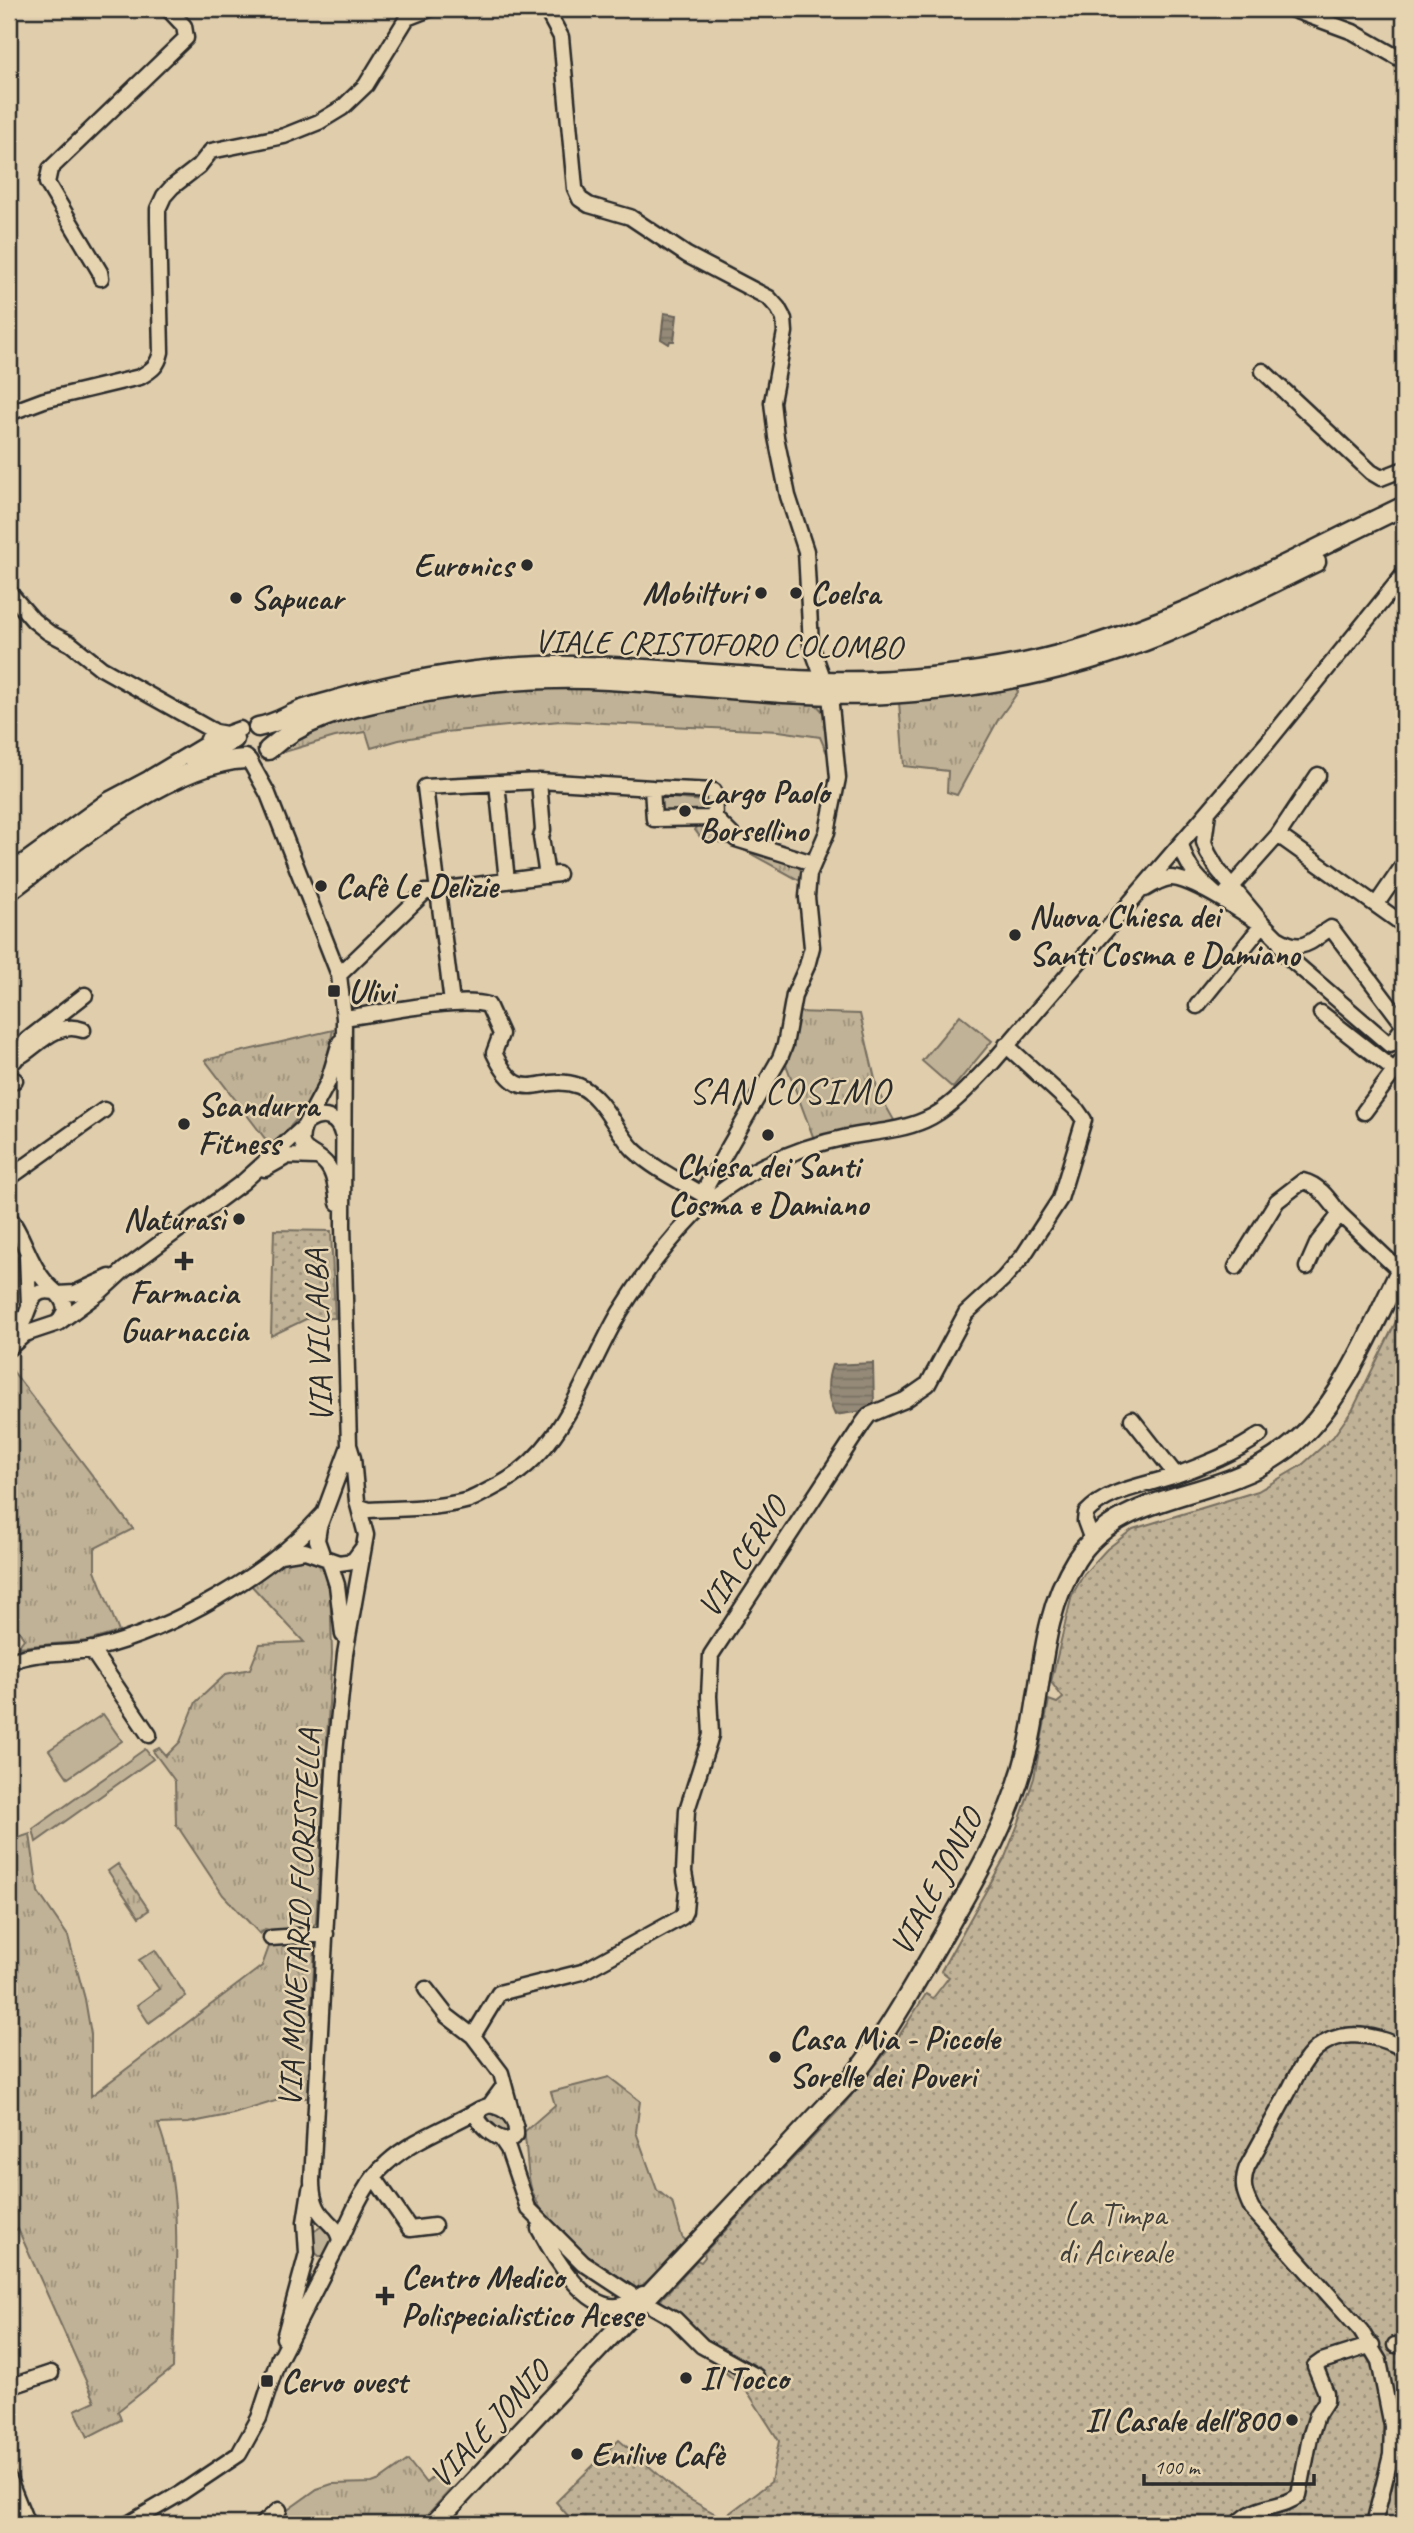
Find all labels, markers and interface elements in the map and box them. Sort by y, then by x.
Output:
place label: Euronics [414,544,516,586]
marker: Euronics [519,557,535,573]
place label: Mobilturi [642,572,752,614]
place label: Coelsa [810,572,883,614]
place label: Sapucar [250,577,346,619]
marker: Mobilturi [753,585,769,601]
marker: Coelsa [788,585,804,601]
marker: Sapucar [228,590,244,606]
street label: VIALE CRISTOFORO COLOMBO [534,620,906,668]
place label: Largo Paolo Borsellino [699,771,832,851]
marker: Largo Paolo Borsellino [677,803,693,819]
place label: Cafè Le Delizie [335,865,501,907]
marker: Cafè Le Delizie [313,878,329,894]
place label: Nuova Chiesa dei Santi Cosma e Damiano [1029,895,1302,975]
marker: Nuova Chiesa dei Santi Cosma e Damiano [1007,927,1023,943]
place label: Ulivi [348,970,399,1012]
marker: Ulivi [326,983,342,999]
district label: SAN COSIMO [689,1067,893,1114]
place label: Scandurra Fitness [198,1084,322,1164]
marker: Scandurra Fitness [176,1116,192,1132]
marker: Chiesa dei Santi Cosma e Damiano [760,1127,776,1143]
place label: Chiesa dei Santi Cosma e Damiano [668,1145,870,1225]
place label: Naturasì [123,1198,229,1240]
marker: Naturasì [231,1211,247,1227]
street label: VIA VILLALBA [294,1247,342,1423]
marker: Farmacia Guarnaccia [176,1253,192,1269]
place label: Farmacia Guarnaccia [120,1271,250,1351]
street label: VIA CERVO [688,1486,798,1625]
street label: VIA MONETARIO FLORISTELLA [268,1726,330,2108]
street label: VIALE JONIO [880,1798,994,1962]
place label: Casa Mia - Piccole Sorelle dei Poveri [789,2017,1002,2097]
marker: Casa Mia - Piccole Sorelle dei Poveri [767,2049,783,2065]
park label: La Timpa di Acireale [1058,2193,1175,2273]
place label: Centro Medico Polispecialistico Acese [401,2256,646,2336]
marker: Centro Medico Polispecialistico Acese [375,2286,395,2306]
street label: VIALE JONIO [419,2349,561,2497]
place label: Il Tocco [700,2357,792,2399]
place label: Cervo ovest [281,2360,411,2402]
marker: Il Tocco [678,2370,694,2386]
marker: Cervo ovest [259,2373,275,2389]
place label: Il Casale dell'800 [1085,2399,1281,2441]
marker: Il Casale dell'800 [1284,2412,1300,2428]
place label: Enilive Cafè [591,2433,727,2475]
scale bar [1144,2442,1313,2486]
marker: Enilive Cafè [569,2446,585,2462]
text: 100 m [1154,2454,1201,2480]

